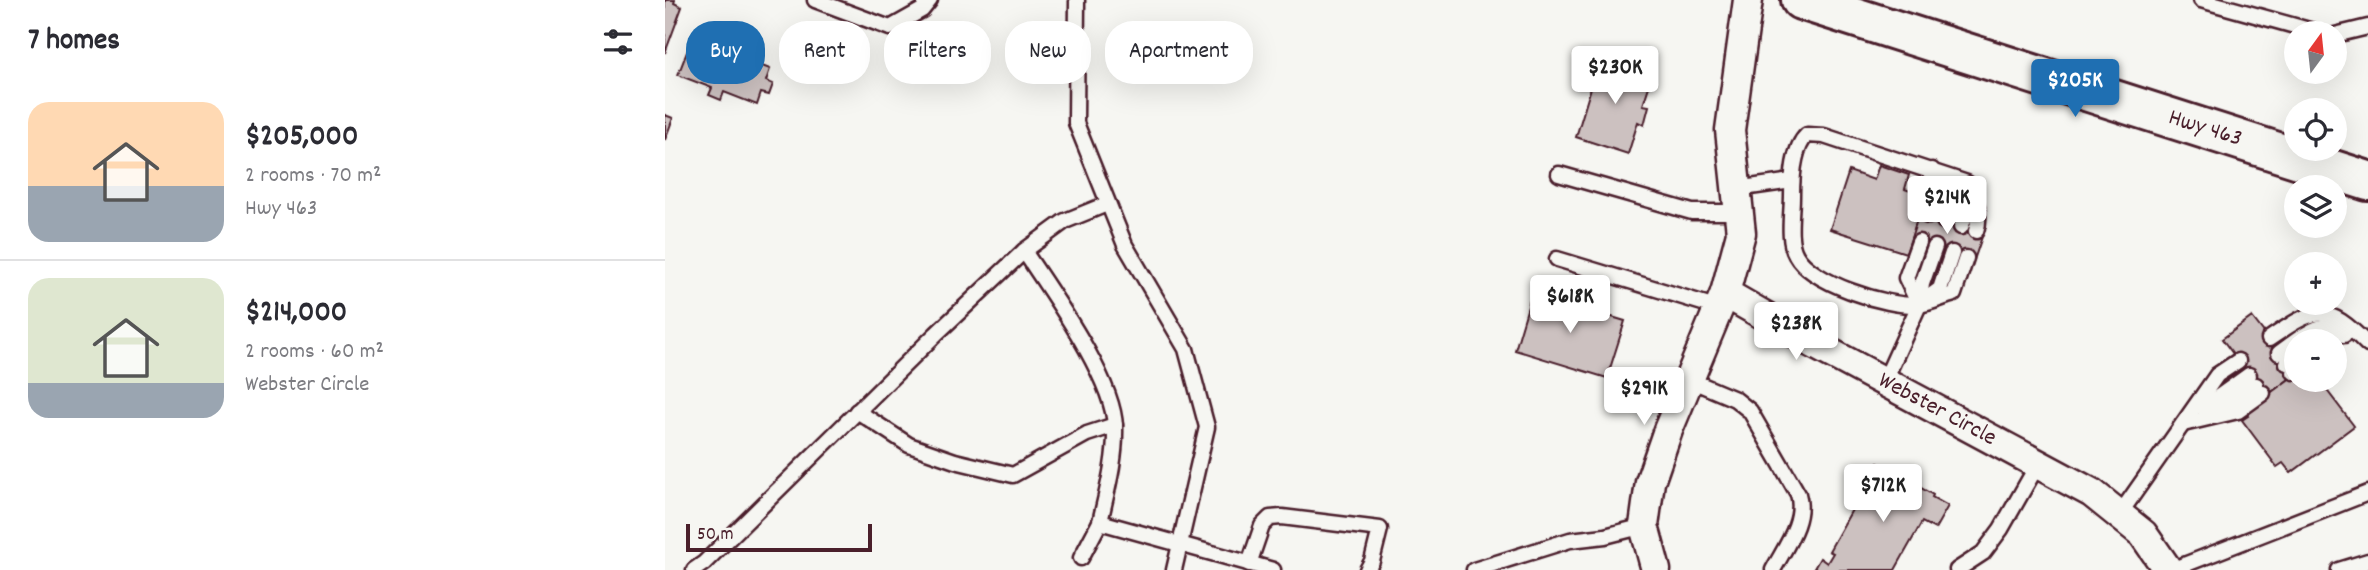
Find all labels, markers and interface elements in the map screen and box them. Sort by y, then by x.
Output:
text: 7 homes [28,21,120,64]
chip: Buy [686,21,765,84]
chip: Rent [779,21,870,84]
chip: Filters [884,21,991,84]
chip: New [1005,21,1091,84]
chip: Apartment [1105,21,1253,84]
north arrow [2284,21,2347,84]
map controls [2284,21,2347,392]
icon: filters [599,23,637,61]
pin: $230K [1566,46,1664,106]
text: $230K [1587,52,1643,85]
pin: $205K [2026,60,2124,119]
text: $205K [2047,65,2103,98]
button: locate [2284,98,2347,161]
street label: Hwy 463 [2164,101,2246,157]
text: $205,000 [245,117,358,160]
icon: home [84,130,168,214]
text: 2 rooms · 70 m² [245,160,381,193]
button: layers [2284,175,2347,238]
pin: $214K [1898,176,1996,236]
text: $214K [1924,182,1970,215]
text: Hwy 463 [245,193,317,226]
button: + [2284,252,2347,315]
pin: $618K [1521,276,1619,335]
text: $618K [1546,281,1594,314]
text: $214,000 [245,293,347,336]
pin: $238K [1747,302,1845,362]
icon: home [84,306,168,390]
text: $238K [1770,308,1822,341]
button: − [2284,329,2347,392]
text: 2 rooms · 60 m² [245,336,384,369]
street label: Webster Circle [1872,364,2002,456]
pin: $291K [1595,368,1693,427]
text: Webster Circle [245,369,369,402]
text: $291K [1620,373,1668,406]
pin: $712K [1834,464,1932,524]
text: $712K [1860,470,1906,503]
scale bar [686,521,871,553]
text: 50 m [697,522,734,549]

